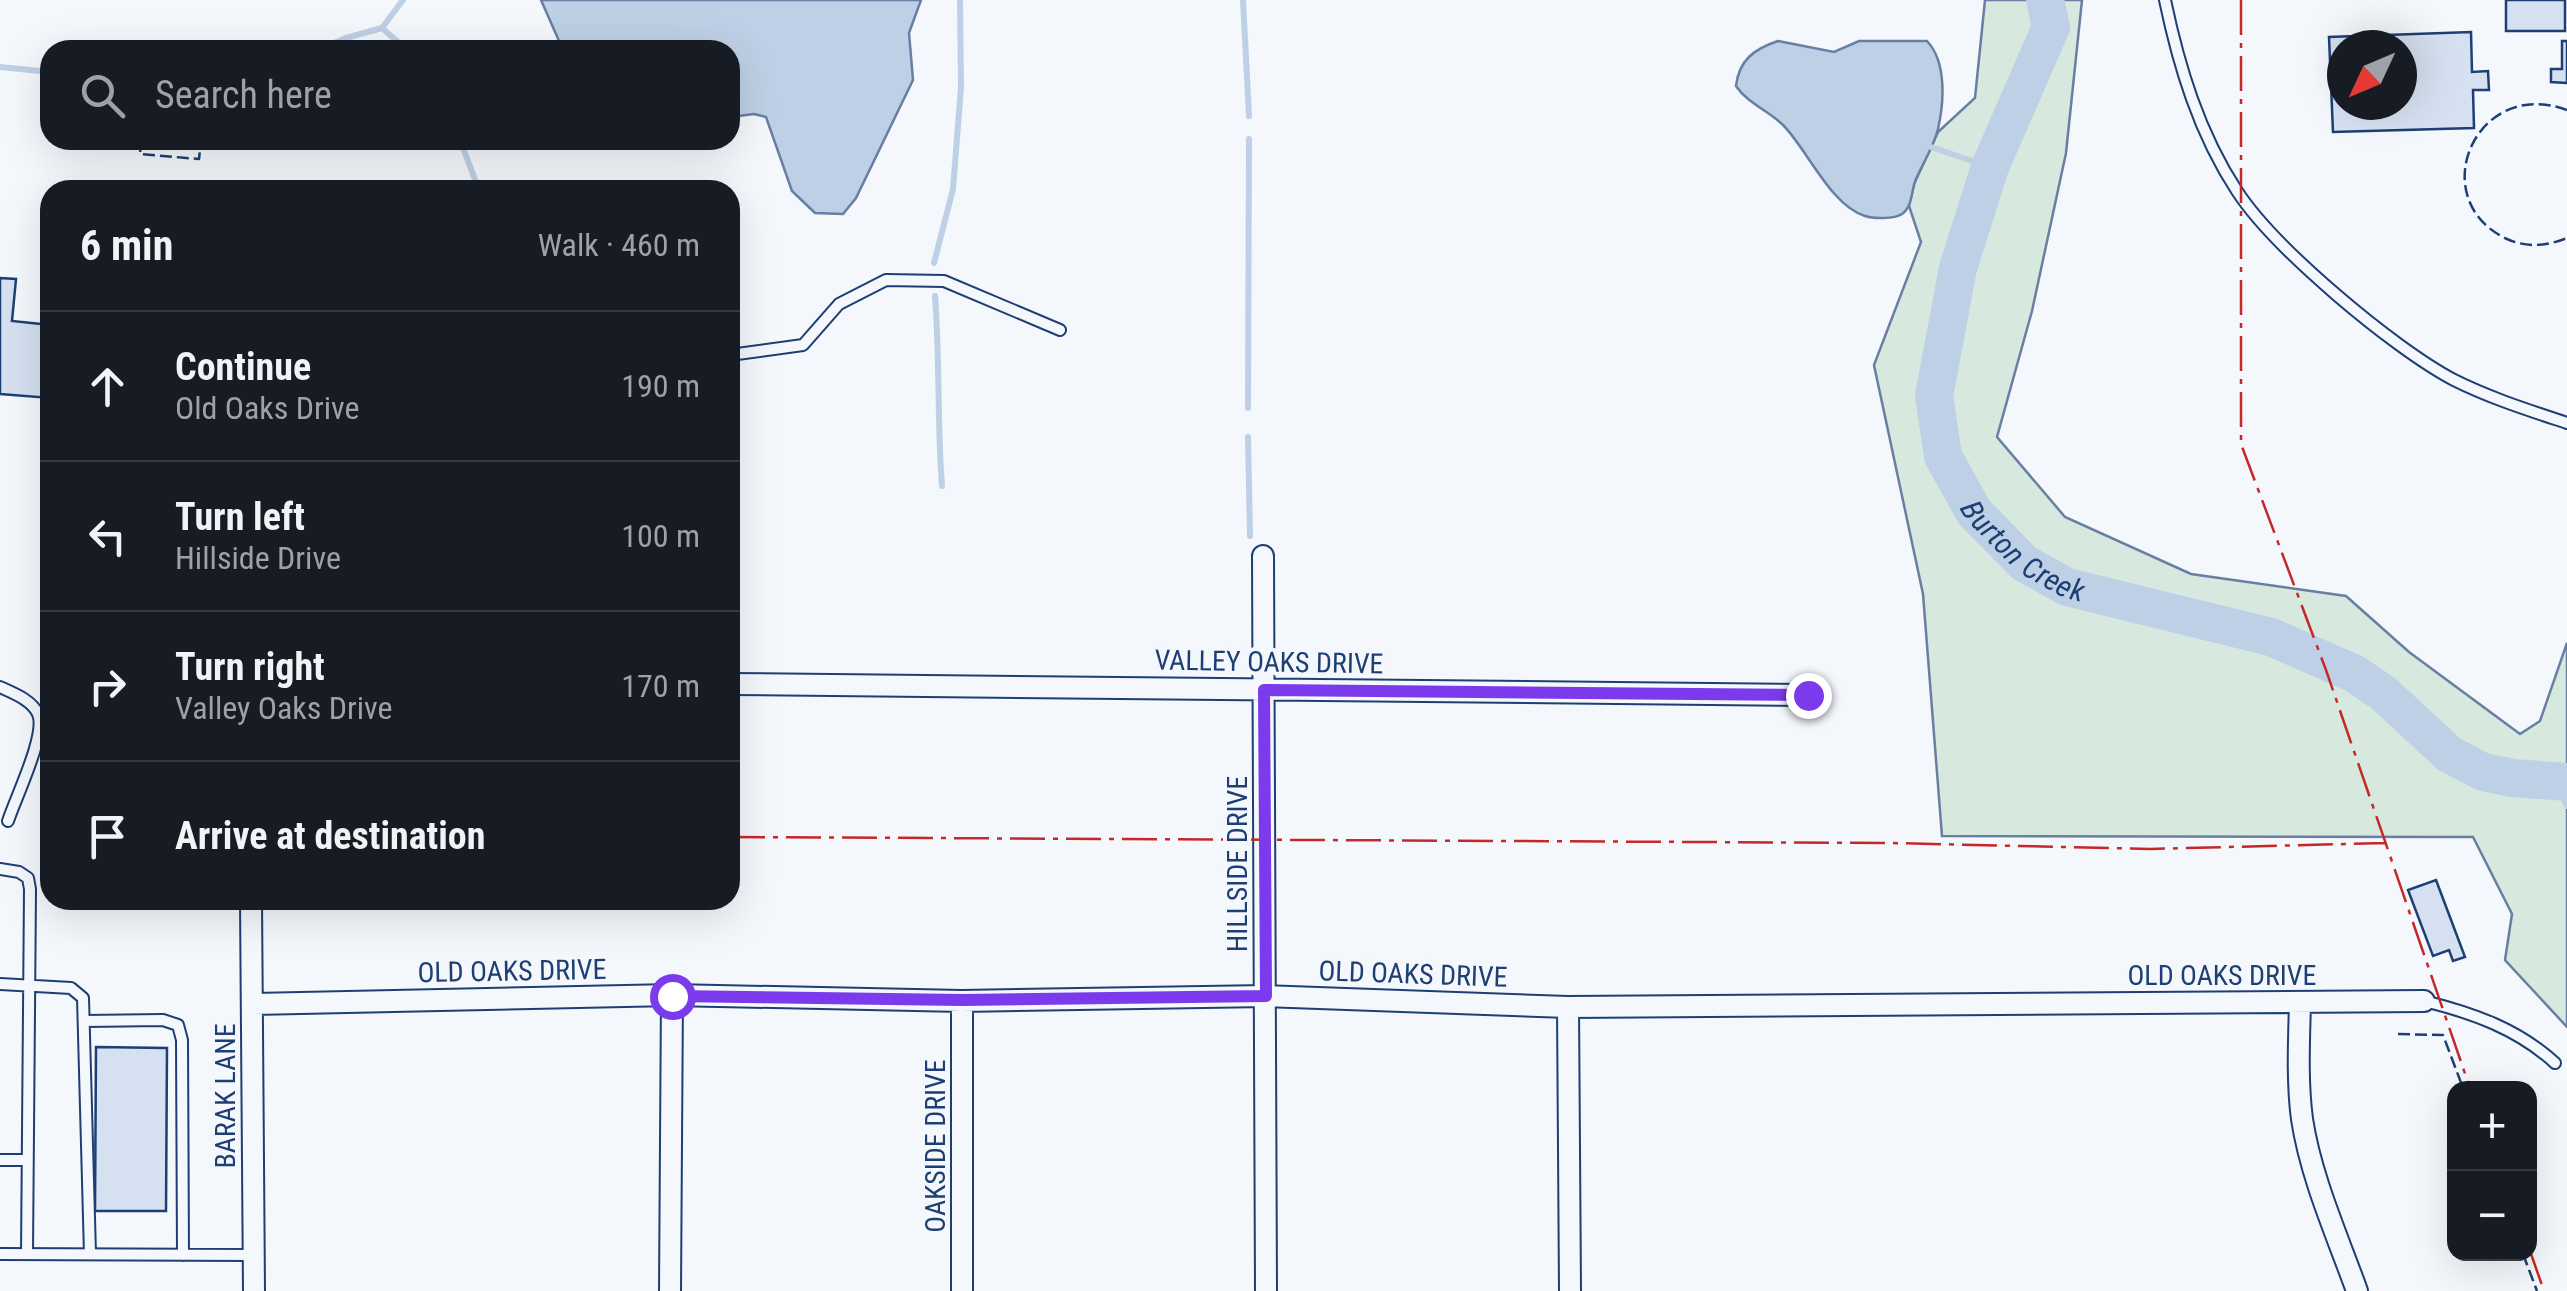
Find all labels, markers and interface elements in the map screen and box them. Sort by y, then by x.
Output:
north arrow [2327,30,2417,120]
search box [40,40,740,150]
icon: search [75,68,130,123]
text: Search here [155,73,332,117]
text: 6 min [80,221,173,270]
text: Walk · 460 m [538,226,700,264]
text: Continue [175,345,311,389]
icon: ahead [80,359,135,414]
text: 190 m [621,367,700,405]
text: Old Oaks Drive [175,389,360,427]
water label: Burton Creek [1954,494,2089,608]
text: Turn left [175,495,305,539]
icon: left [80,509,135,564]
text: 100 m [621,517,700,555]
text: Hillside Drive [175,539,341,577]
street label: VALLEY OAKS DRIVE [1154,644,1384,680]
text: Turn right [175,645,325,689]
icon: right [80,659,135,714]
text: 170 m [621,667,700,705]
route end [1786,673,1832,719]
text: Valley Oaks Drive [175,689,392,727]
street label: HILLSIDE DRIVE [1221,776,1254,952]
icon: arrive [80,809,135,864]
text: Arrive at destination [175,814,485,858]
street label: OLD OAKS DRIVE [417,953,607,989]
street label: OLD OAKS DRIVE [1318,954,1508,994]
street label: OLD OAKS DRIVE [2128,959,2316,992]
route start [650,974,696,1020]
street label: BARAK LANE [209,1023,242,1169]
street label: OAKSIDE DRIVE [919,1059,952,1233]
map controls [2447,1081,2537,1261]
button: + [2447,1081,2537,1171]
button: − [2447,1171,2537,1261]

